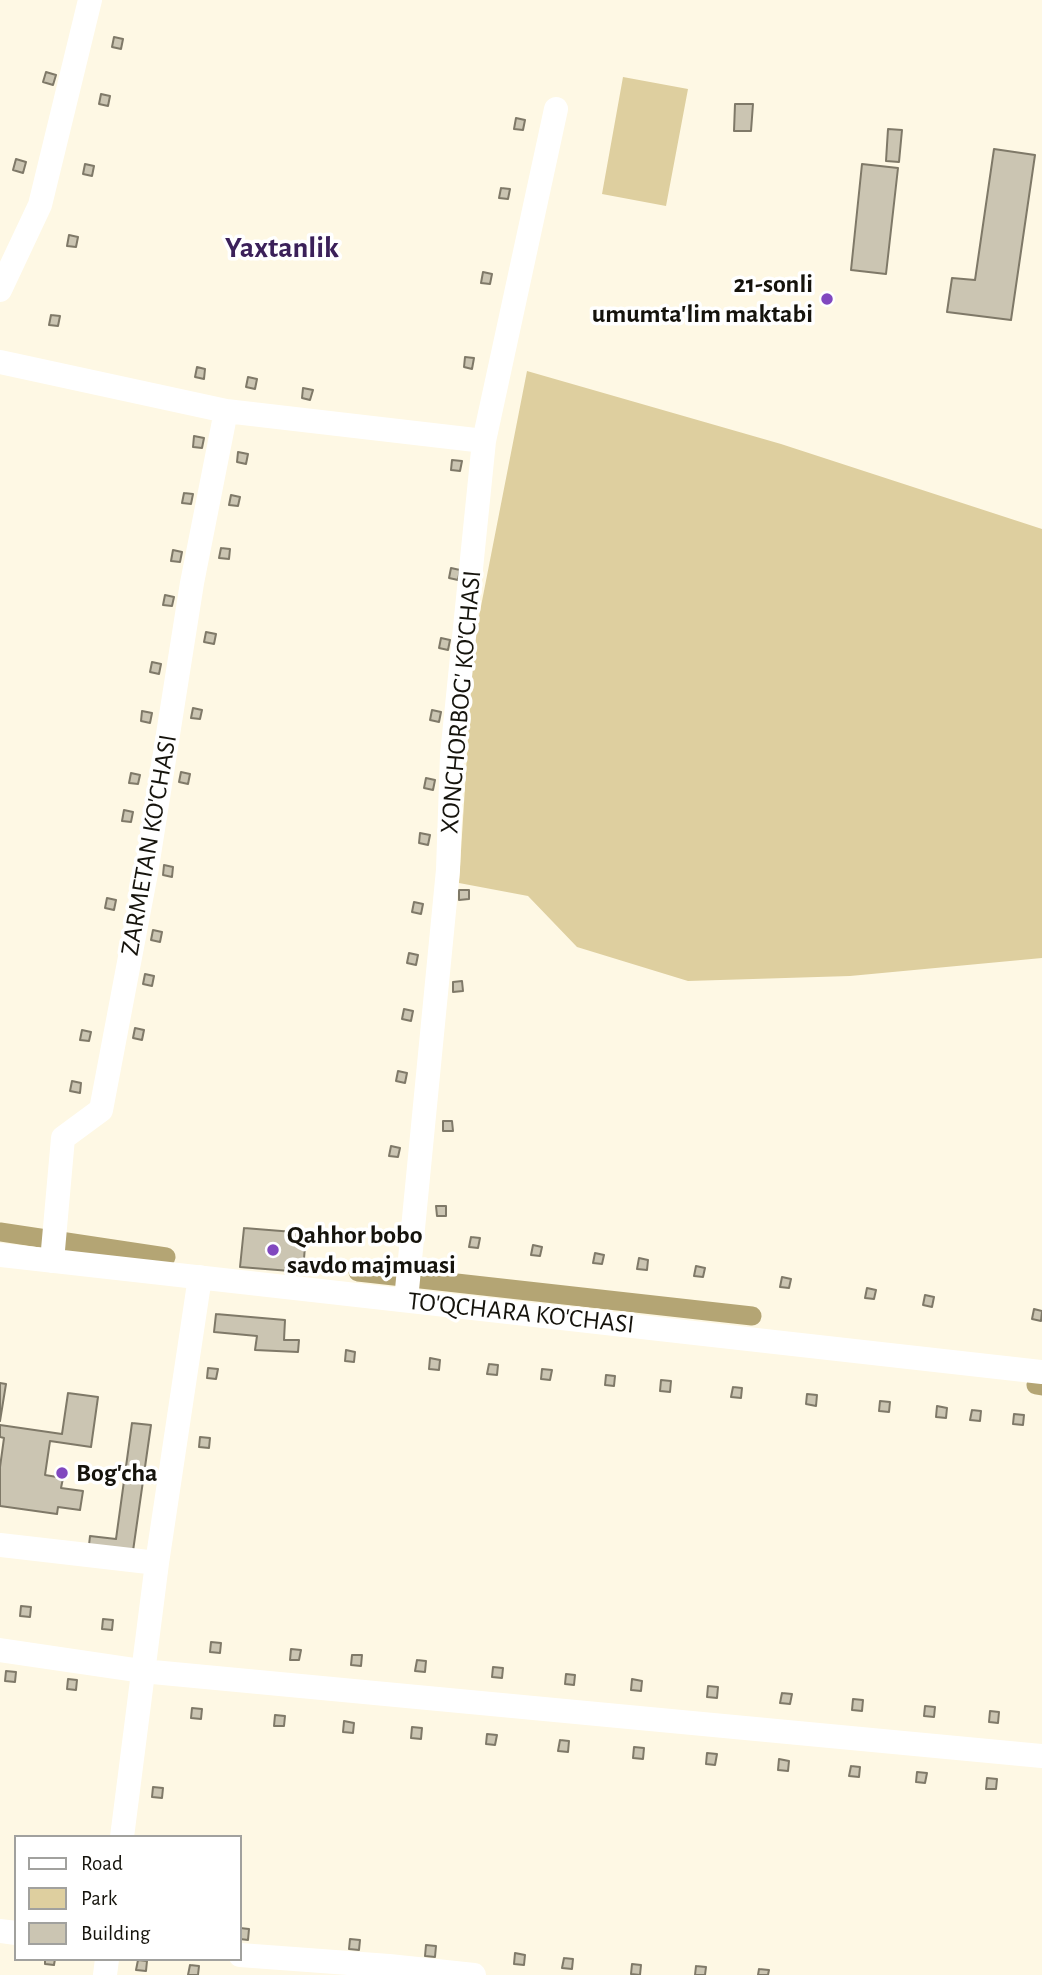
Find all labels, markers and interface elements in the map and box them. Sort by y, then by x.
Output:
district label: Yaxtanlik [225,230,339,266]
place label: 21-sonli umumta'lim maktabi [592,268,813,330]
marker: 21-sonli umumta'lim maktabi [819,291,835,307]
street label: XONCHORBOG' KO'CHASI [434,569,488,835]
street label: ZARMETAN KO'CHASI [114,732,184,958]
place label: Qahhor bobo savdo majmuasi [287,1219,456,1280]
marker: Qahhor bobo savdo majmuasi [265,1242,281,1258]
street label: TO'QCHARA KO'CHASI [406,1286,636,1340]
place label: Bog'cha [76,1457,158,1489]
marker: Bog'cha [54,1465,70,1481]
legend [14,1835,242,1961]
text: Road [81,1853,123,1874]
text: Park [81,1888,117,1909]
text: Building [81,1923,150,1944]

